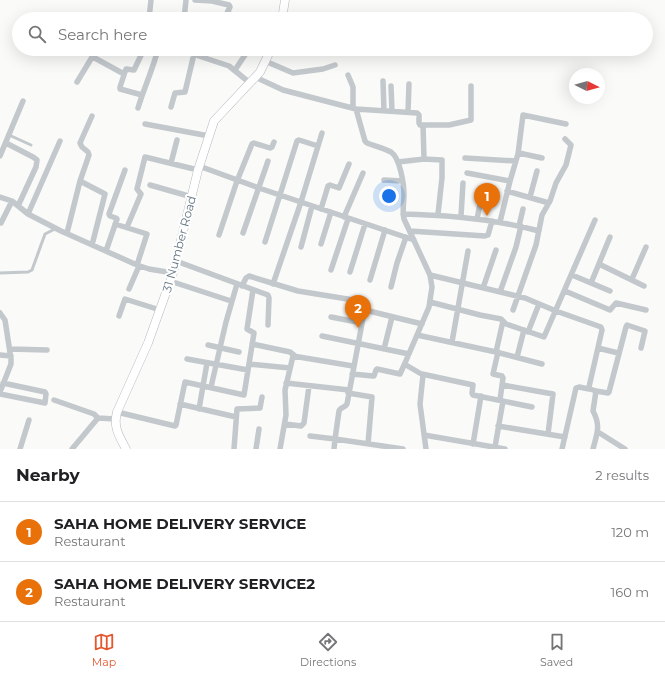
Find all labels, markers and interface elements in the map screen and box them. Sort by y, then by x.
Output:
search box [12,12,653,56]
icon: search [26,23,48,45]
text: Search here [58,25,147,44]
north arrow [569,68,605,104]
pin: 1 [474,183,500,216]
your location [379,186,399,206]
street label: 31 Number Road [159,194,199,294]
pin: 2 [345,295,371,328]
text: Nearby [16,465,80,485]
text: 2 results [595,467,649,483]
text: SAHA HOME DELIVERY SERVICE [54,514,306,533]
text: 1 [26,524,32,540]
text: 120 m [611,524,649,540]
text: Restaurant [54,533,125,549]
text: SAHA HOME DELIVERY SERVICE2 [54,574,315,593]
text: 2 [25,584,33,600]
text: 160 m [611,584,649,600]
text: Restaurant [54,593,125,609]
tab: Map [92,631,116,669]
tab: Directions [300,631,356,669]
tab: Saved [540,631,573,669]

